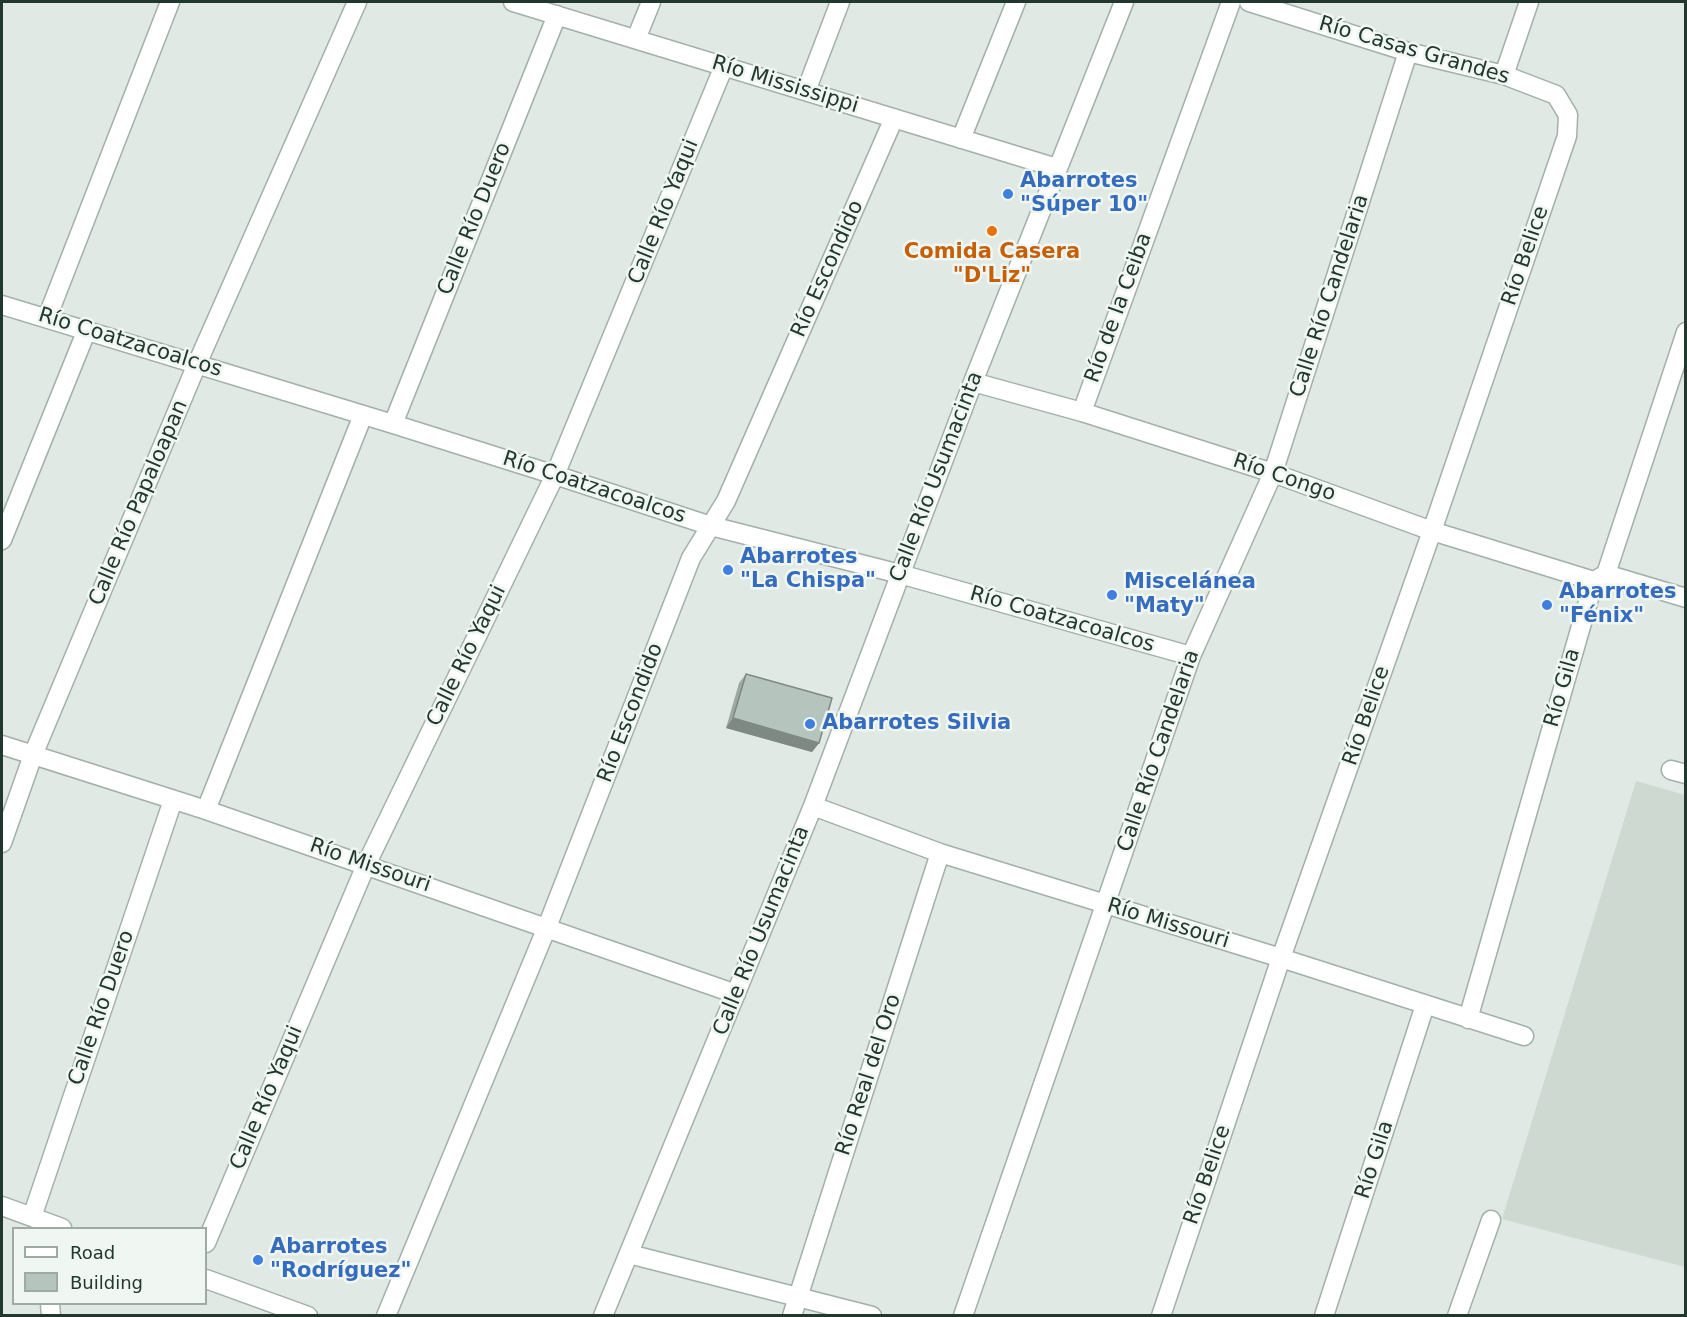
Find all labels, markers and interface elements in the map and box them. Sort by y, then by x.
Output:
street label: Río Casas Grandes [1316,12,1512,90]
street label: Río Mississippi [709,51,861,119]
street label: Calle Río Yaqui [623,136,705,288]
street label: Calle Río Duero [433,139,517,299]
place label: Abarrotes "Súper 10" [1020,169,1148,219]
marker: Abarrotes "Súper 10" [1001,187,1015,201]
street label: Calle Río Candelaria [1285,191,1375,401]
street label: Río Escondido [787,197,869,341]
street label: Río Belice [1497,203,1555,309]
marker: Comida Casera "D'Liz" [985,224,999,238]
street label: Río de la Ceiba [1080,230,1158,386]
place label: Comida Casera "D'Liz" [904,240,1080,290]
street label: Río Coatzacoalcos [35,303,225,383]
street label: Calle Río Usumacinta [885,368,989,586]
street label: Calle Río Papaloapan [84,397,194,609]
street label: Río Coatzacoalcos [499,447,689,529]
street label: Río Congo [1229,449,1339,507]
place label: Abarrotes "La Chispa" [740,545,876,595]
marker: Abarrotes "La Chispa" [721,563,735,577]
place label: Miscelánea "Maty" [1124,570,1256,620]
place label: Abarrotes "Fénix" [1559,580,1676,630]
street label: Calle Río Yaqui [422,581,512,731]
street label: Río Coatzacoalcos [967,582,1157,658]
marker: Miscelánea "Maty" [1105,588,1119,602]
marker: Abarrotes "Fénix" [1540,598,1554,612]
street label: Río Escondido [593,640,669,786]
street label: Río Gila [1540,646,1586,730]
street label: Calle Río Candelaria [1113,647,1205,855]
street label: Río Belice [1338,663,1396,769]
place label: Abarrotes Silvia [822,711,1011,737]
marker: Abarrotes Silvia [803,717,817,731]
street label: Calle Río Usumacinta [708,823,816,1039]
street label: Río Missouri [306,834,434,898]
street label: Río Missouri [1104,893,1232,955]
street label: Calle Río Duero [64,927,140,1089]
street label: Río Real del Oro [831,991,907,1159]
street label: Calle Río Yaqui [225,1022,309,1174]
street label: Río Gila [1351,1118,1399,1202]
street label: Río Belice [1179,1122,1237,1228]
legend [12,1227,207,1305]
place label: Abarrotes "Rodríguez" [270,1235,412,1285]
text: Road [70,1242,115,1263]
marker: Abarrotes "Rodríguez" [251,1253,265,1267]
text: Building [70,1272,143,1293]

